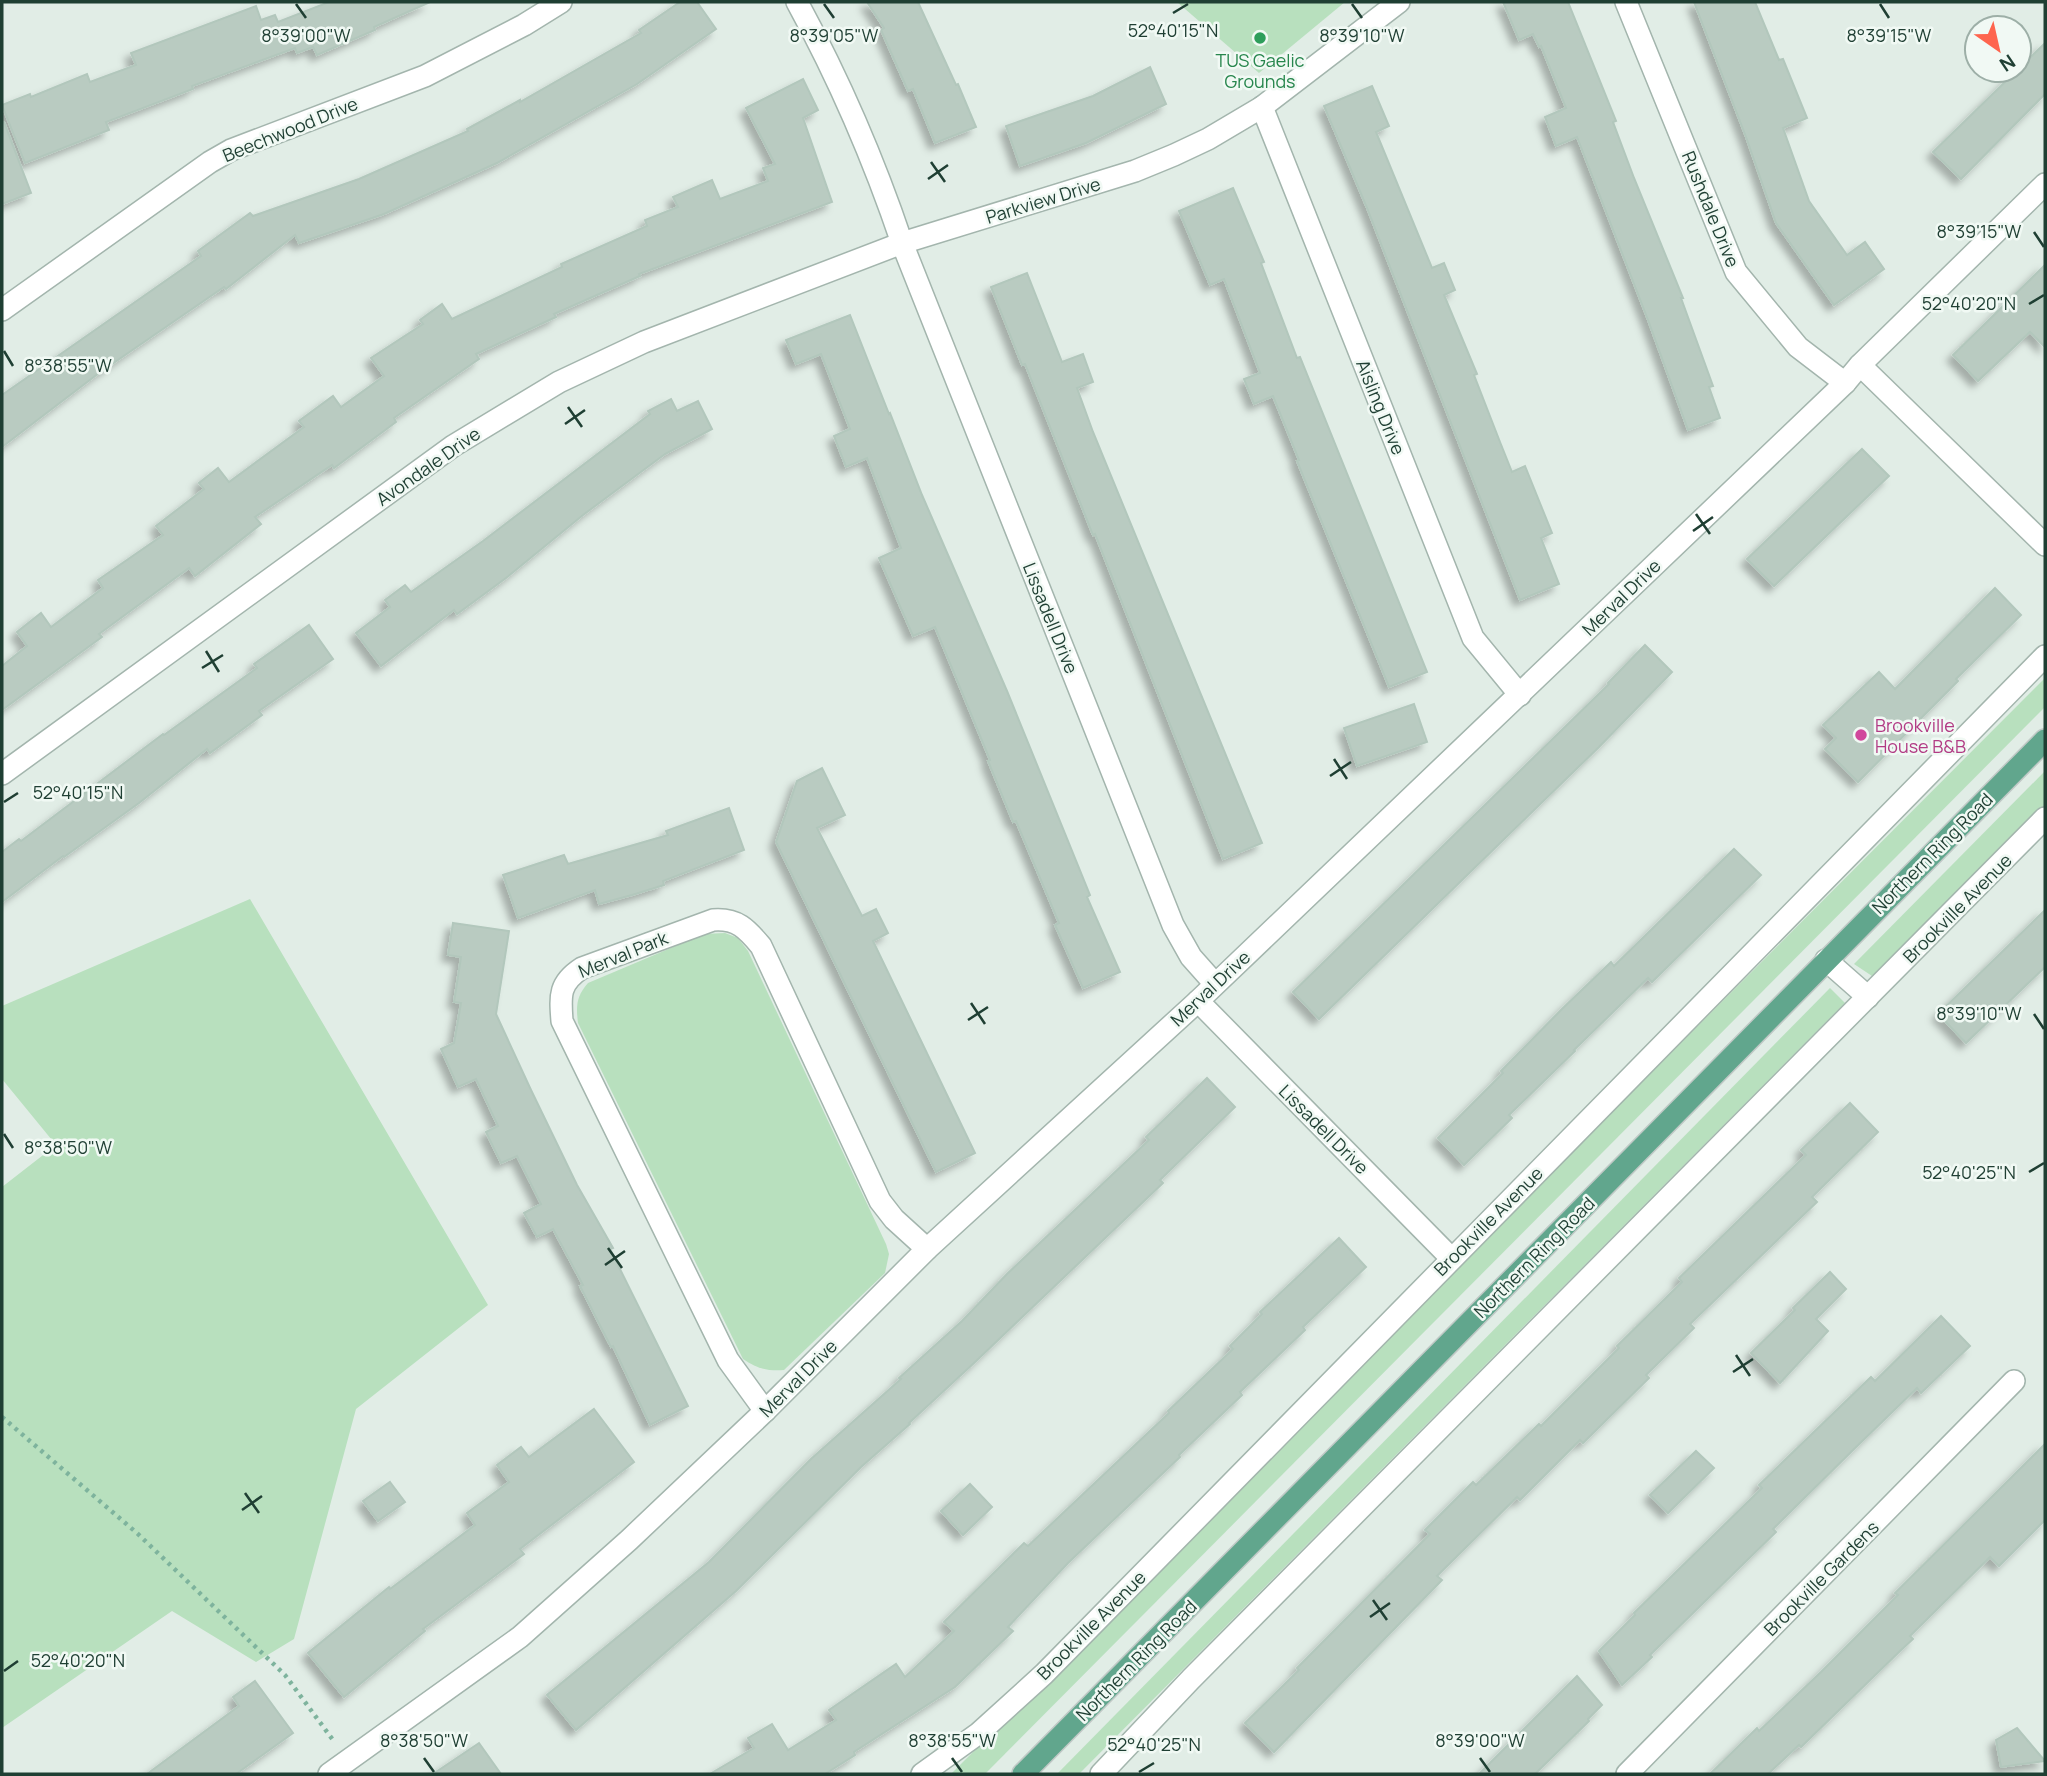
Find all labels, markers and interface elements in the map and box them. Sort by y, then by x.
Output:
north arrow [1963,14,2033,84]
text: 52°40'15"N [1128,18,1218,42]
text: 8°39'00"W [261,23,351,47]
text: 8°39'05"W [790,23,879,47]
text: 8°39'10"W [1319,23,1405,47]
text: 8°39'15"W [1847,23,1932,47]
marker: TUS Gaelic Grounds [1252,30,1268,46]
place label: TUS Gaelic Grounds [1215,48,1305,93]
text: N [1995,48,2020,78]
street label: Beechwood Drive [219,91,361,167]
street label: Rushdale Drive [1677,147,1745,271]
street label: Parkview Drive [983,171,1103,229]
text: 8°39'15"W [1937,219,2022,243]
text: 52°40'20"N [1922,291,2016,315]
text: 8°38'55"W [24,353,112,377]
street label: Aisling Drive [1351,356,1411,458]
street label: Avondale Drive [371,421,485,511]
street label: Merval Drive [1576,553,1666,641]
street label: Lissadell Drive [1018,559,1084,677]
place label: Brookville House B&B [1875,713,1966,758]
marker: Brookville House B&B [1853,727,1869,743]
text: 52°40'15"N [33,780,123,804]
street label: Northern Ring Road [1866,787,1998,919]
street label: Brookville Avenue [1897,848,2017,968]
street label: Merval Park [575,925,672,983]
street label: Merval Drive [1165,945,1255,1031]
text: 8°39'10"W [1936,1001,2022,1025]
street label: Lissadell Drive [1274,1079,1374,1179]
text: 8°38'50"W [24,1135,112,1159]
text: 52°40'25"N [1922,1160,2016,1184]
street label: Brookville Avenue [1428,1161,1548,1281]
street label: Northern Ring Road [1468,1191,1600,1323]
street label: Merval Drive [754,1334,842,1422]
street label: Brookville Gardens [1758,1515,1884,1641]
street label: Brookville Avenue [1031,1565,1151,1685]
street label: Northern Ring Road [1070,1594,1202,1726]
text: 52°40'20"N [31,1648,125,1672]
text: 8°38'50"W [380,1728,468,1752]
text: 8°38'55"W [908,1728,996,1752]
text: 8°39'00"W [1435,1728,1525,1752]
text: 52°40'25"N [1107,1732,1201,1756]

